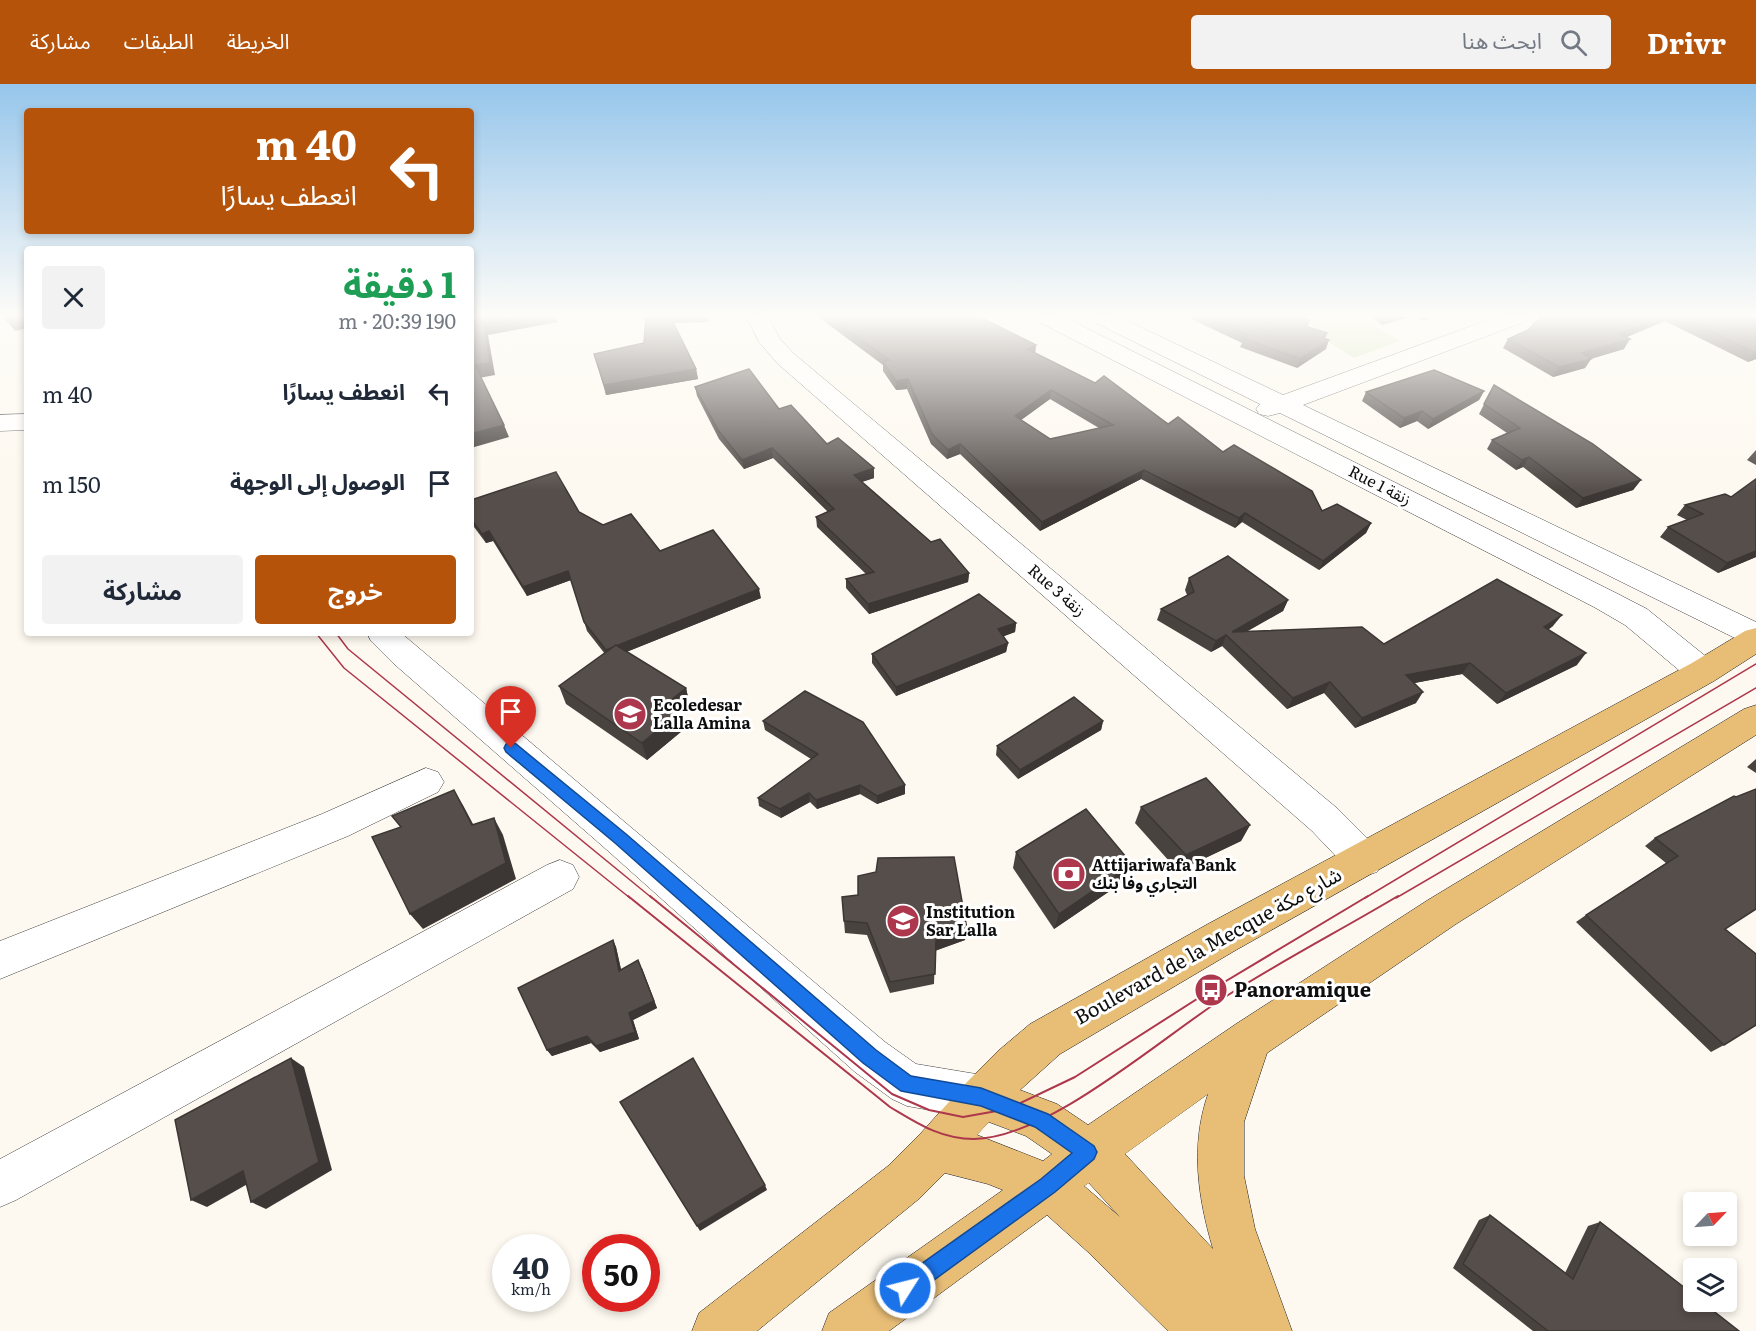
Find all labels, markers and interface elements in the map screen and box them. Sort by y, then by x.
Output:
search box [1191,15,1611,69]
text: Drivr [1647,21,1726,63]
text: ابحث هنا [1462,23,1542,56]
text: مشاركة [30,24,91,55]
text: الطبقات [124,24,194,55]
text: الخريطة [227,24,290,55]
icon: search [1557,26,1590,59]
text: 40 m [256,111,357,173]
icon: left [378,132,456,210]
text: انعطف يسارًا [220,173,357,213]
text: 1 دقيقة [343,256,456,309]
button: close [42,266,105,329]
text: 190 m · 20:39 [338,305,456,335]
text: انعطف يسارًا [282,374,405,407]
text: 40 m [42,377,93,410]
icon: left [423,377,456,410]
street label: Rue 1 زنقة [1345,458,1416,510]
text: الوصول إلى الوجهة [230,464,405,497]
text: 150 m [42,467,101,500]
icon: arrive [423,467,456,500]
button: مشاركة [42,555,243,624]
button: خروج [255,555,456,624]
street label: Rue 3 زنقة [1023,557,1092,621]
pin [485,686,536,748]
place label: Ecoledesar Lalla Amina [653,692,751,734]
icon: arrive [494,695,527,728]
school or university icon: Ecoledesar Lalla Amina [612,696,648,732]
place label: Attijariwafa Bank التجاري وفا بنك [1092,852,1237,897]
bank icon: Attijariwafa Bank التجاري وفا بنك [1051,856,1087,892]
street label: Boulevard de la Mecque شارع مكة [1068,858,1347,1032]
place label: Institution Sar Lalla [926,899,1015,941]
school or university icon: Institution Sar Lalla [885,903,921,939]
bus stop icon: Panoramique [1193,972,1229,1008]
place label: Panoramique [1234,973,1371,1003]
north arrow [1683,1192,1737,1246]
map controls [1683,1192,1737,1312]
speed limit sign: 50 [582,1234,660,1312]
text: 40 [513,1244,549,1288]
position arrow [873,1256,937,1320]
button: layers [1683,1258,1737,1312]
text: km/h [511,1277,551,1300]

